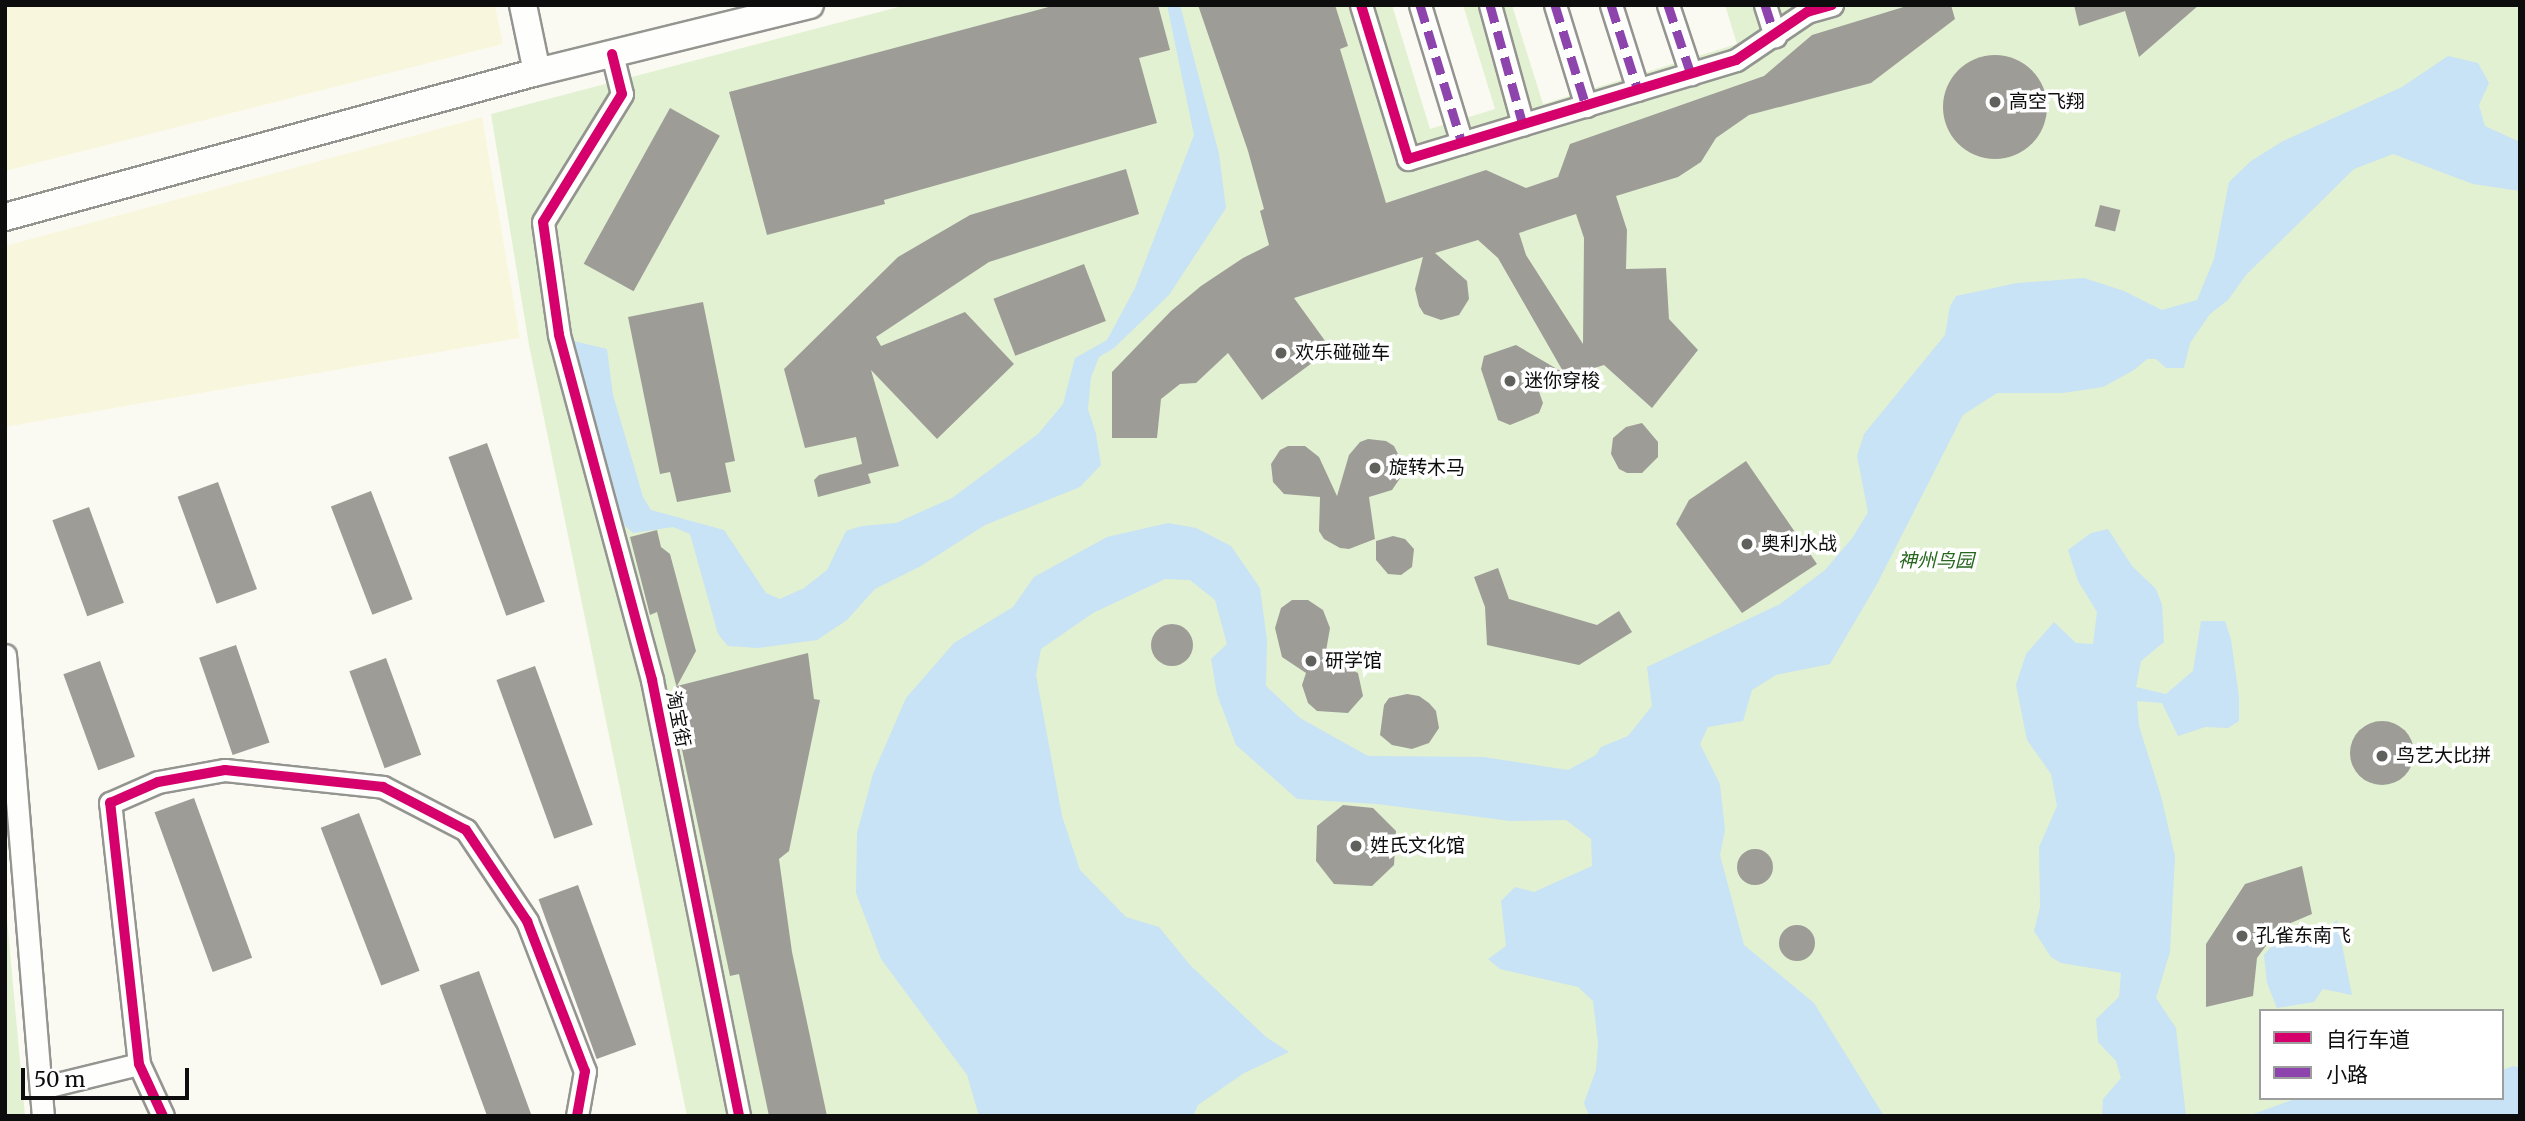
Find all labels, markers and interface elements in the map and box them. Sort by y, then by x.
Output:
place label: 高空飞翔 [2009,91,2085,113]
marker: 高空飞翔 [1987,94,2003,110]
place label: 欢乐碰碰车 [1295,342,1390,364]
marker: 欢乐碰碰车 [1273,345,1289,361]
place label: 迷你穿梭 [1524,370,1600,392]
marker: 迷你穿梭 [1502,373,1518,389]
place label: 旋转木马 [1389,457,1465,479]
marker: 旋转木马 [1367,460,1383,476]
place label: 奥利水战 [1761,533,1837,555]
marker: 奥利水战 [1739,536,1755,552]
park label: 神州鸟园 [1898,550,1974,572]
place label: 研学馆 [1325,650,1382,672]
marker: 研学馆 [1303,653,1319,669]
street label: 淘宝街 [661,689,695,749]
place label: 鸟艺大比拼 [2396,745,2491,767]
marker: 鸟艺大比拼 [2374,748,2390,764]
place label: 姓氏文化馆 [1370,835,1465,857]
marker: 姓氏文化馆 [1348,838,1364,854]
place label: 孔雀东南飞 [2256,925,2351,947]
marker: 孔雀东南飞 [2234,928,2250,944]
legend [2259,1009,2504,1100]
text: 自行车道 [2326,1026,2410,1053]
scale bar [24,1054,192,1098]
text: 小路 [2326,1061,2368,1088]
text: 50 m [34,1066,85,1093]

